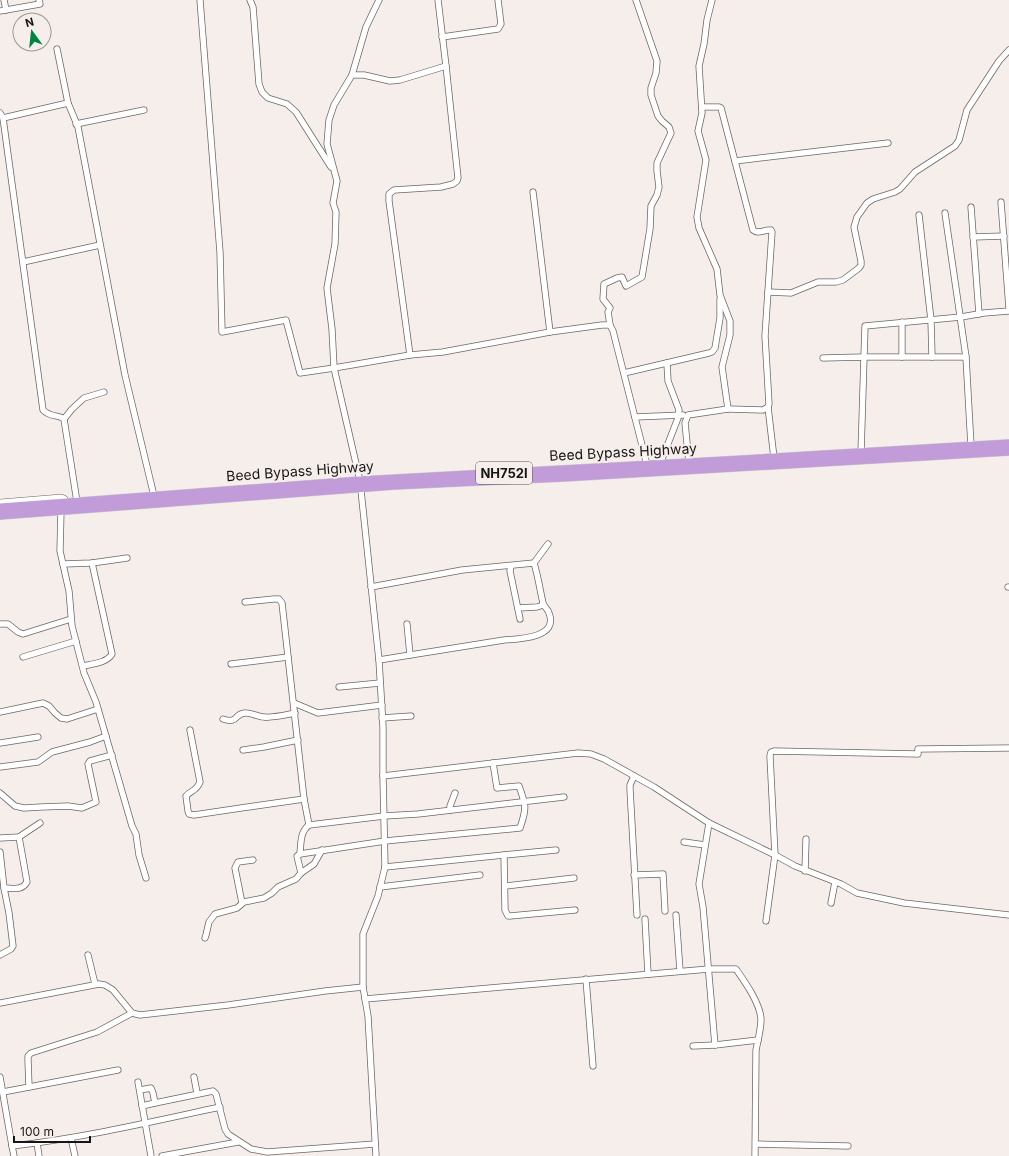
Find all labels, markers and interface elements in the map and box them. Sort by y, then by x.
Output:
north arrow [12,12,52,52]
text: N [24,14,35,30]
street label: Beed Bypass Highway [549,439,697,464]
street label: Beed Bypass Highway [226,457,374,484]
road number: NH752I [476,462,532,484]
scale bar [14,1118,90,1144]
text: 100 m [20,1124,54,1139]

